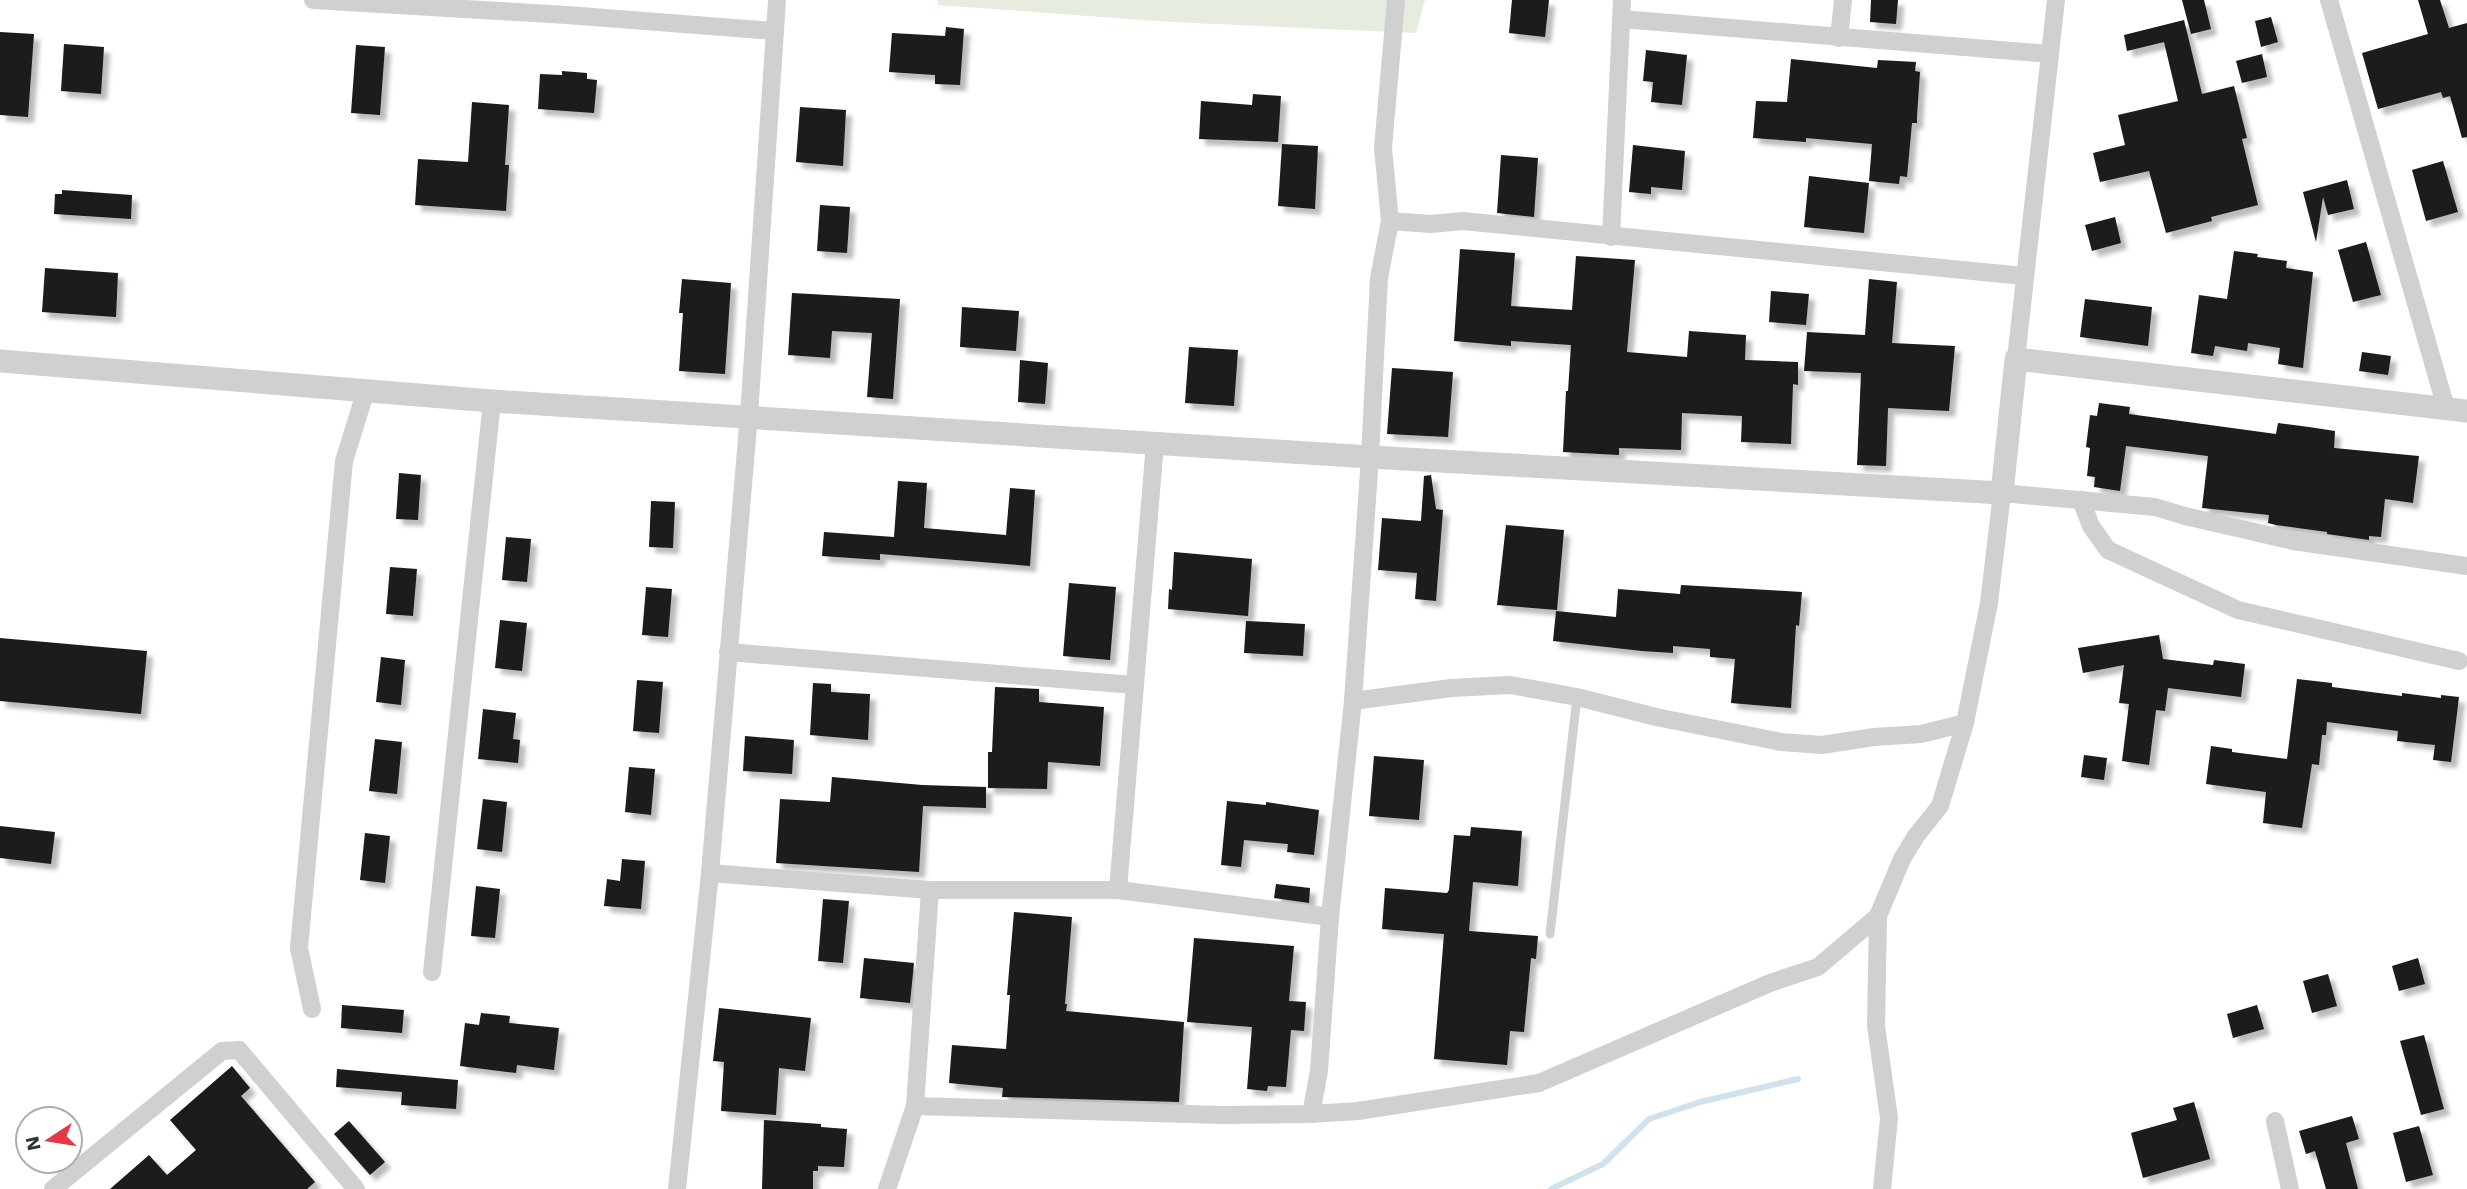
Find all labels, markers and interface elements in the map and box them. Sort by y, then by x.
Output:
north arrow [14,1105,84,1175]
text: N [20,1134,46,1153]

